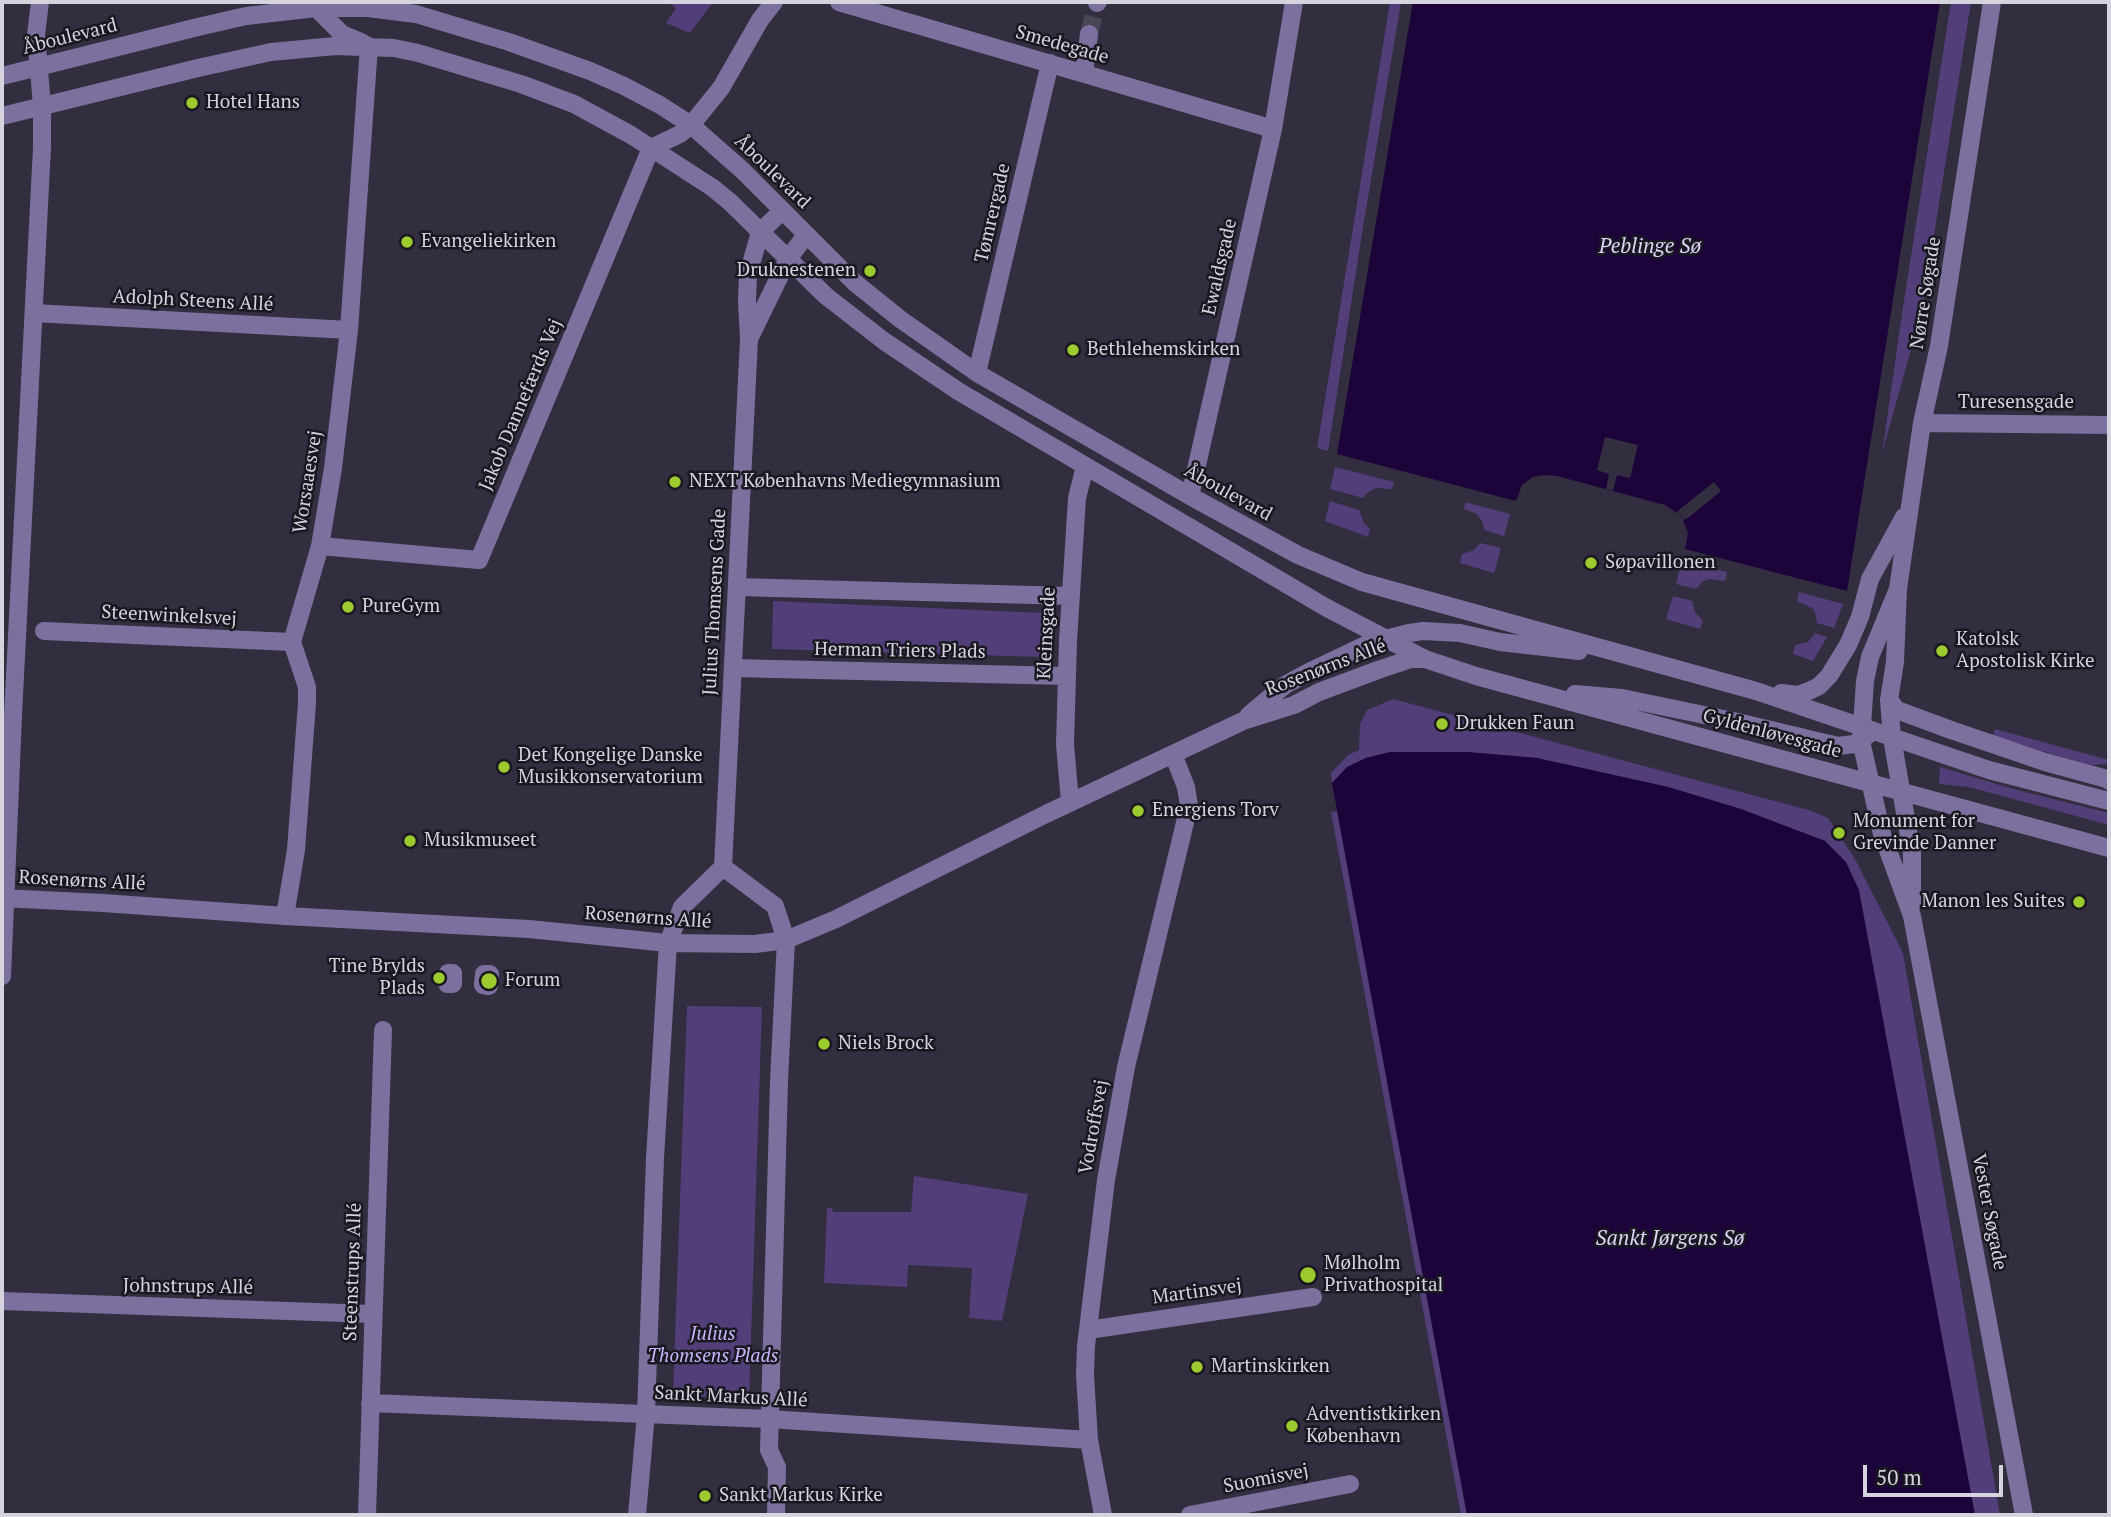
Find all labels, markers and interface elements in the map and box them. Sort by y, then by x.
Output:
street label: Åboulevard [20,14,120,60]
street label: Smedegade [1013,21,1111,69]
place label: Hotel Hans [206,92,300,114]
marker: Hotel Hans [184,95,200,111]
street label: Åboulevard [729,130,815,214]
street label: Tømrergade [970,161,1016,265]
street label: Ewaldsgade [1198,216,1242,318]
place label: Evangeliekirken [421,231,556,253]
marker: Evangeliekirken [399,234,415,250]
water label: Peblinge Sø [1599,234,1701,260]
street label: Nørre Søgade [1906,235,1946,351]
place label: Druknestenen [737,260,856,282]
marker: Druknestenen [862,263,878,279]
street label: Adolph Steens Allé [112,285,274,317]
street label: Jakob Dannefærds Vej [474,316,568,494]
place label: Bethlehemskirken [1087,339,1240,361]
marker: Bethlehemskirken [1065,342,1081,358]
street label: Turesensgade [1958,392,2074,414]
street label: Worsaaesvej [289,429,327,535]
street label: Åboulevard [1180,460,1276,526]
place label: NEXT Københavns Mediegymnasium [689,471,1001,493]
marker: NEXT Københavns Mediegymnasium [667,474,683,490]
street label: Julius Thomsens Gade [699,508,731,696]
place label: Søpavillonen [1605,552,1715,574]
marker: Søpavillonen [1583,555,1599,571]
street label: Kleinsgade [1033,586,1061,680]
place label: PureGym [362,596,440,618]
marker: PureGym [340,599,356,615]
street label: Steenwinkelsvej [101,601,237,631]
place label: Katolsk Apostolisk Kirke [1956,629,2095,673]
street label: Rosenørns Allé [1263,635,1389,701]
street label: Herman Triers Plads [814,638,986,664]
marker: Katolsk Apostolisk Kirke [1934,643,1950,659]
street label: Gyldenløvesgade [1700,705,1844,763]
place label: Drukken Faun [1456,713,1575,735]
marker: Drukken Faun [1434,716,1450,732]
place label: Det Kongelige Danske Musikkonservatorium [518,745,703,789]
marker: Det Kongelige Danske Musikkonservatorium [496,759,512,775]
place label: Energiens Torv [1152,800,1279,822]
marker: Energiens Torv [1130,803,1146,819]
place label: Monument for Grevinde Danner [1853,811,1996,855]
marker: Monument for Grevinde Danner [1831,825,1847,841]
place label: Musikmuseet [424,830,537,852]
marker: Musikmuseet [402,833,418,849]
street label: Rosenørns Allé [18,866,146,896]
place label: Manon les Suites [1921,891,2065,913]
marker: Manon les Suites [2071,894,2087,910]
street label: Rosenørns Allé [584,902,712,934]
place label: Tine Brylds Plads [329,956,425,1000]
marker: Tine Brylds Plads [431,970,447,986]
place label: Forum [505,970,560,992]
marker: Forum [479,971,499,991]
place label: Niels Brock [838,1033,934,1055]
marker: Niels Brock [816,1036,832,1052]
street label: Vodroffsvej [1074,1078,1114,1176]
street label: Vester Søgade [1967,1152,2011,1272]
street label: Steenstrups Allé [339,1202,367,1342]
water label: Sankt Jørgens Sø [1596,1226,1744,1252]
place label: Mølholm Privathospital [1324,1253,1443,1297]
marker: Mølholm Privathospital [1298,1265,1318,1285]
street label: Johnstrups Allé [123,1274,253,1300]
street label: Martinsvej [1151,1274,1243,1310]
park label: Julius Thomsens Plads [647,1324,779,1368]
place label: Martinskirken [1211,1356,1330,1378]
marker: Martinskirken [1189,1359,1205,1375]
street label: Sankt Markus Allé [654,1382,808,1412]
place label: Adventistkirken København [1306,1404,1441,1448]
marker: Adventistkirken København [1284,1418,1300,1434]
scale bar [1866,1450,2006,1494]
street label: Suomisvej [1221,1460,1311,1498]
text: 50 m [1876,1463,1922,1491]
place label: Sankt Markus Kirke [719,1485,883,1507]
marker: Sankt Markus Kirke [697,1488,713,1504]

